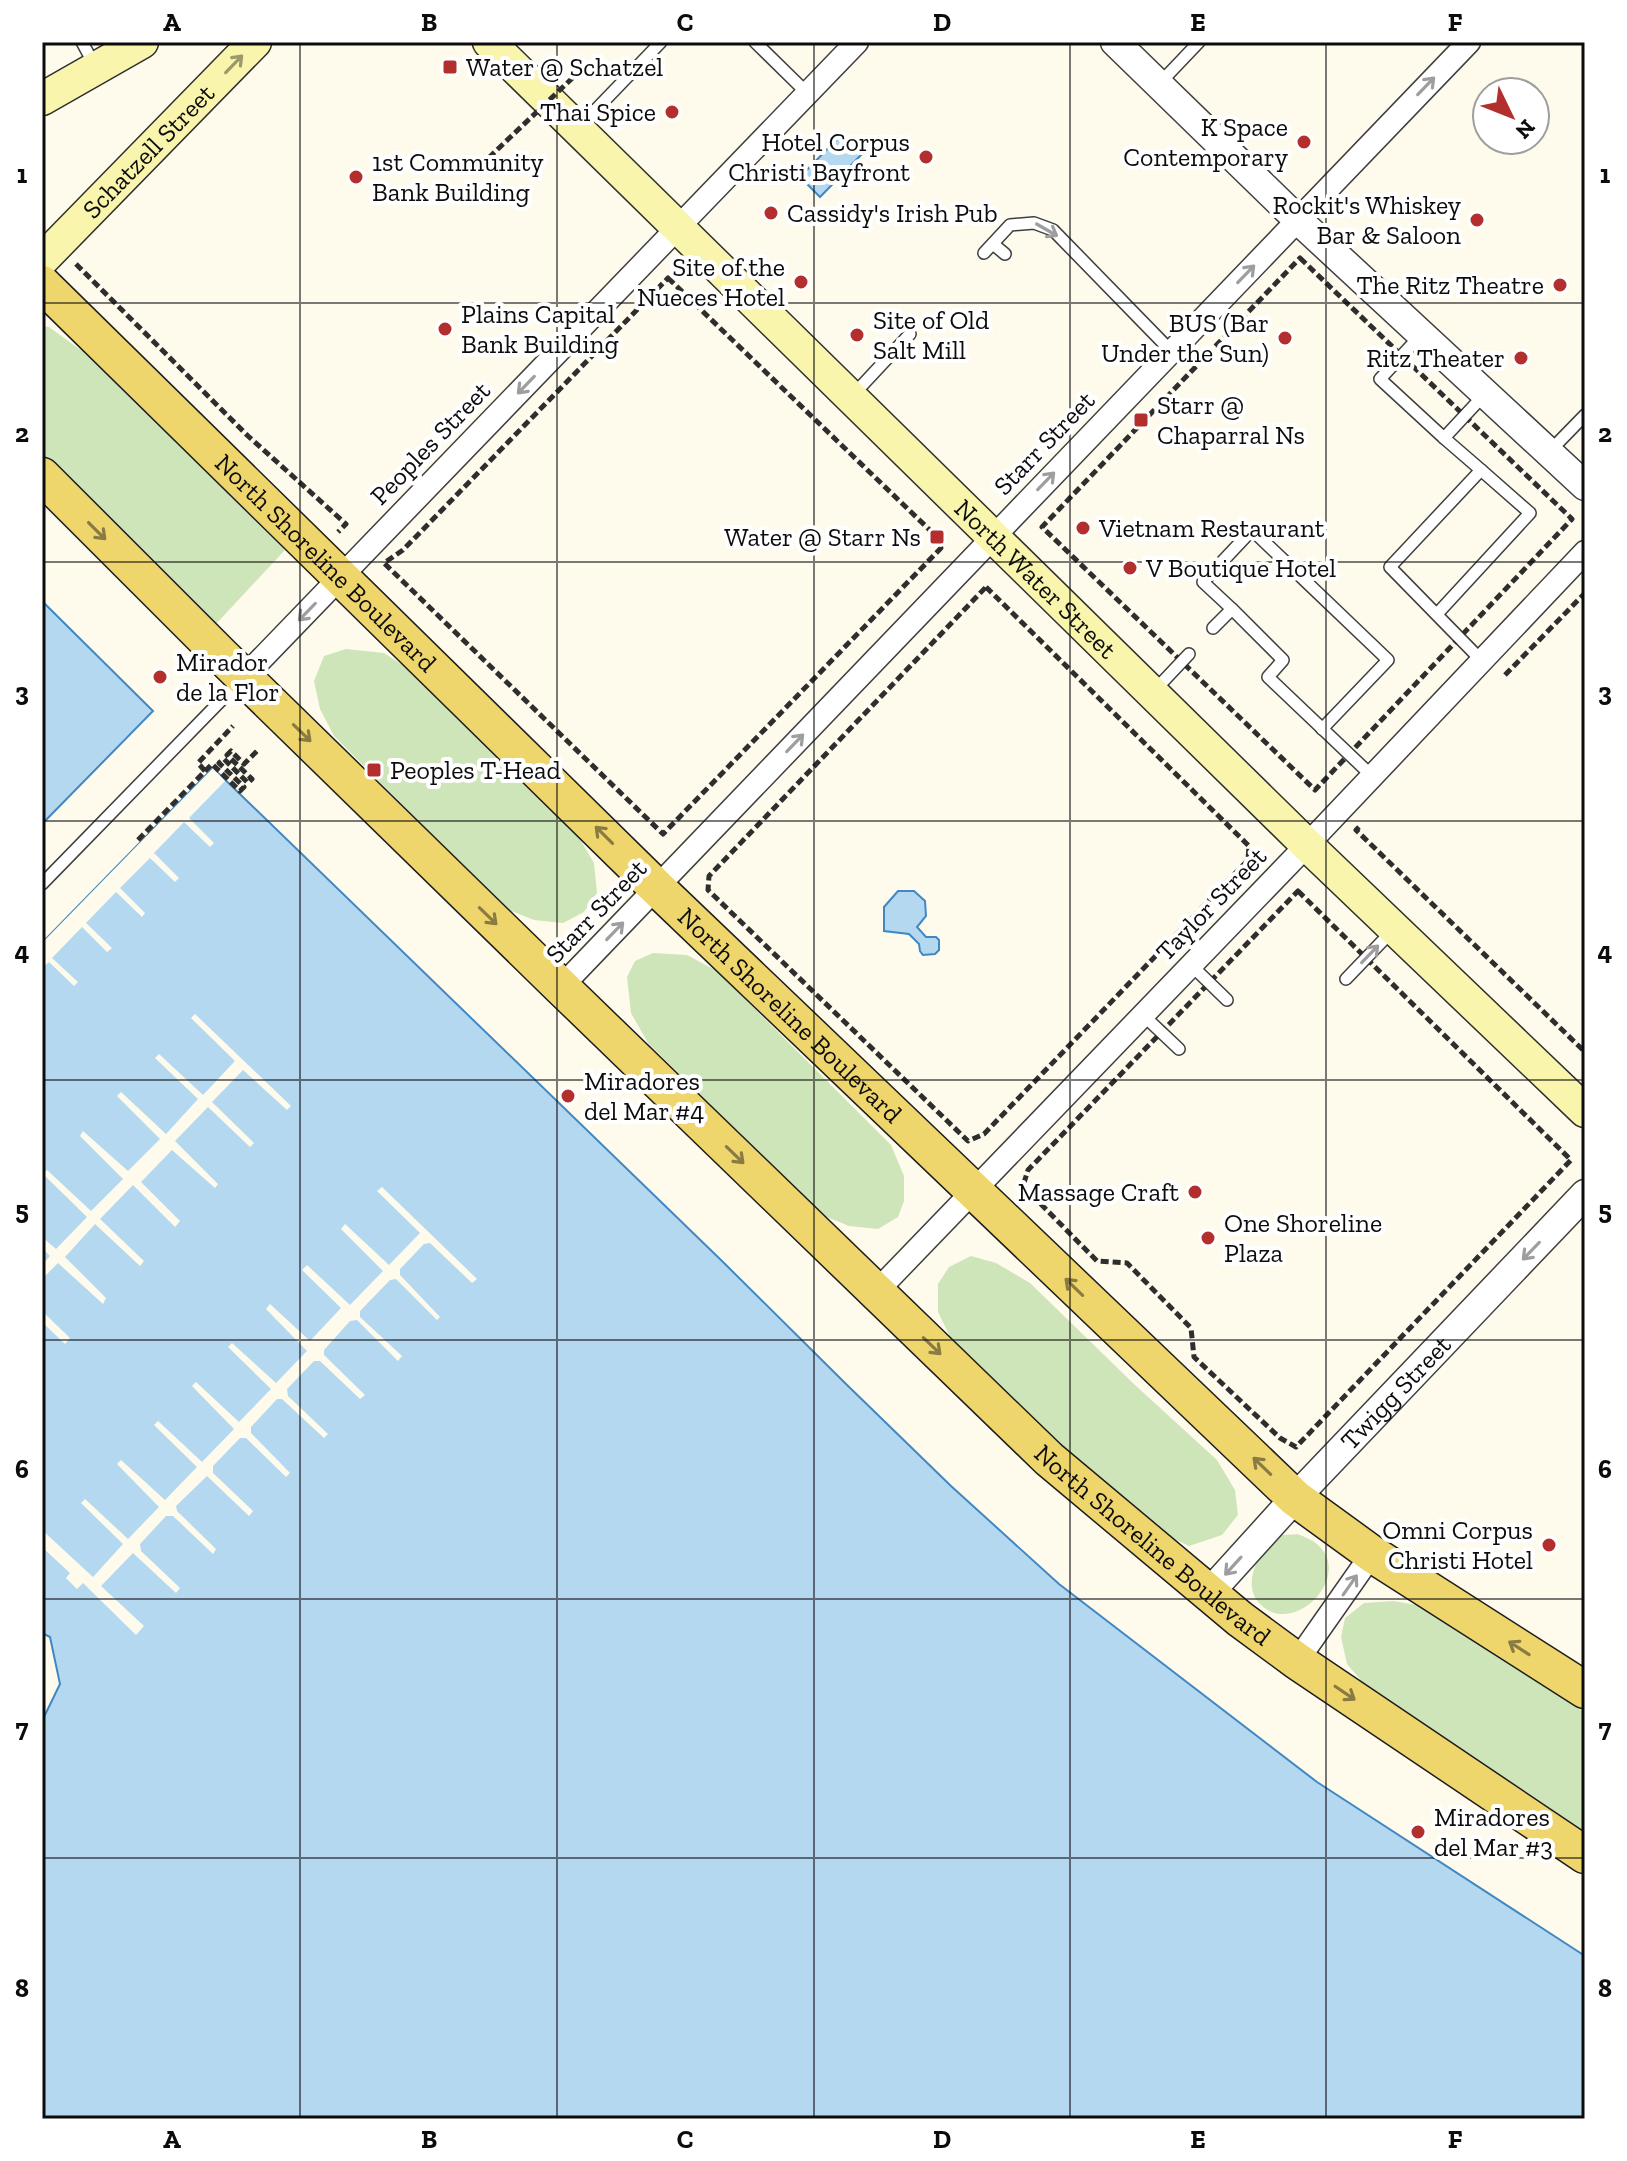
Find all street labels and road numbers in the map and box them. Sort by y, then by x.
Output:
street label: Schatzell Street [76,77,221,225]
street label: Peoples Street [363,374,497,511]
street label: Starr Street [987,384,1102,502]
street label: North Shoreline Boulevard [208,447,444,679]
street label: North Water Street [948,492,1124,665]
street label: Taylor Street [1149,840,1273,967]
street label: Starr Street [539,852,654,970]
street label: North Shoreline Boulevard [671,901,909,1130]
street label: Twigg Street [1334,1328,1458,1456]
street label: North Shoreline Boulevard [1028,1437,1277,1652]

